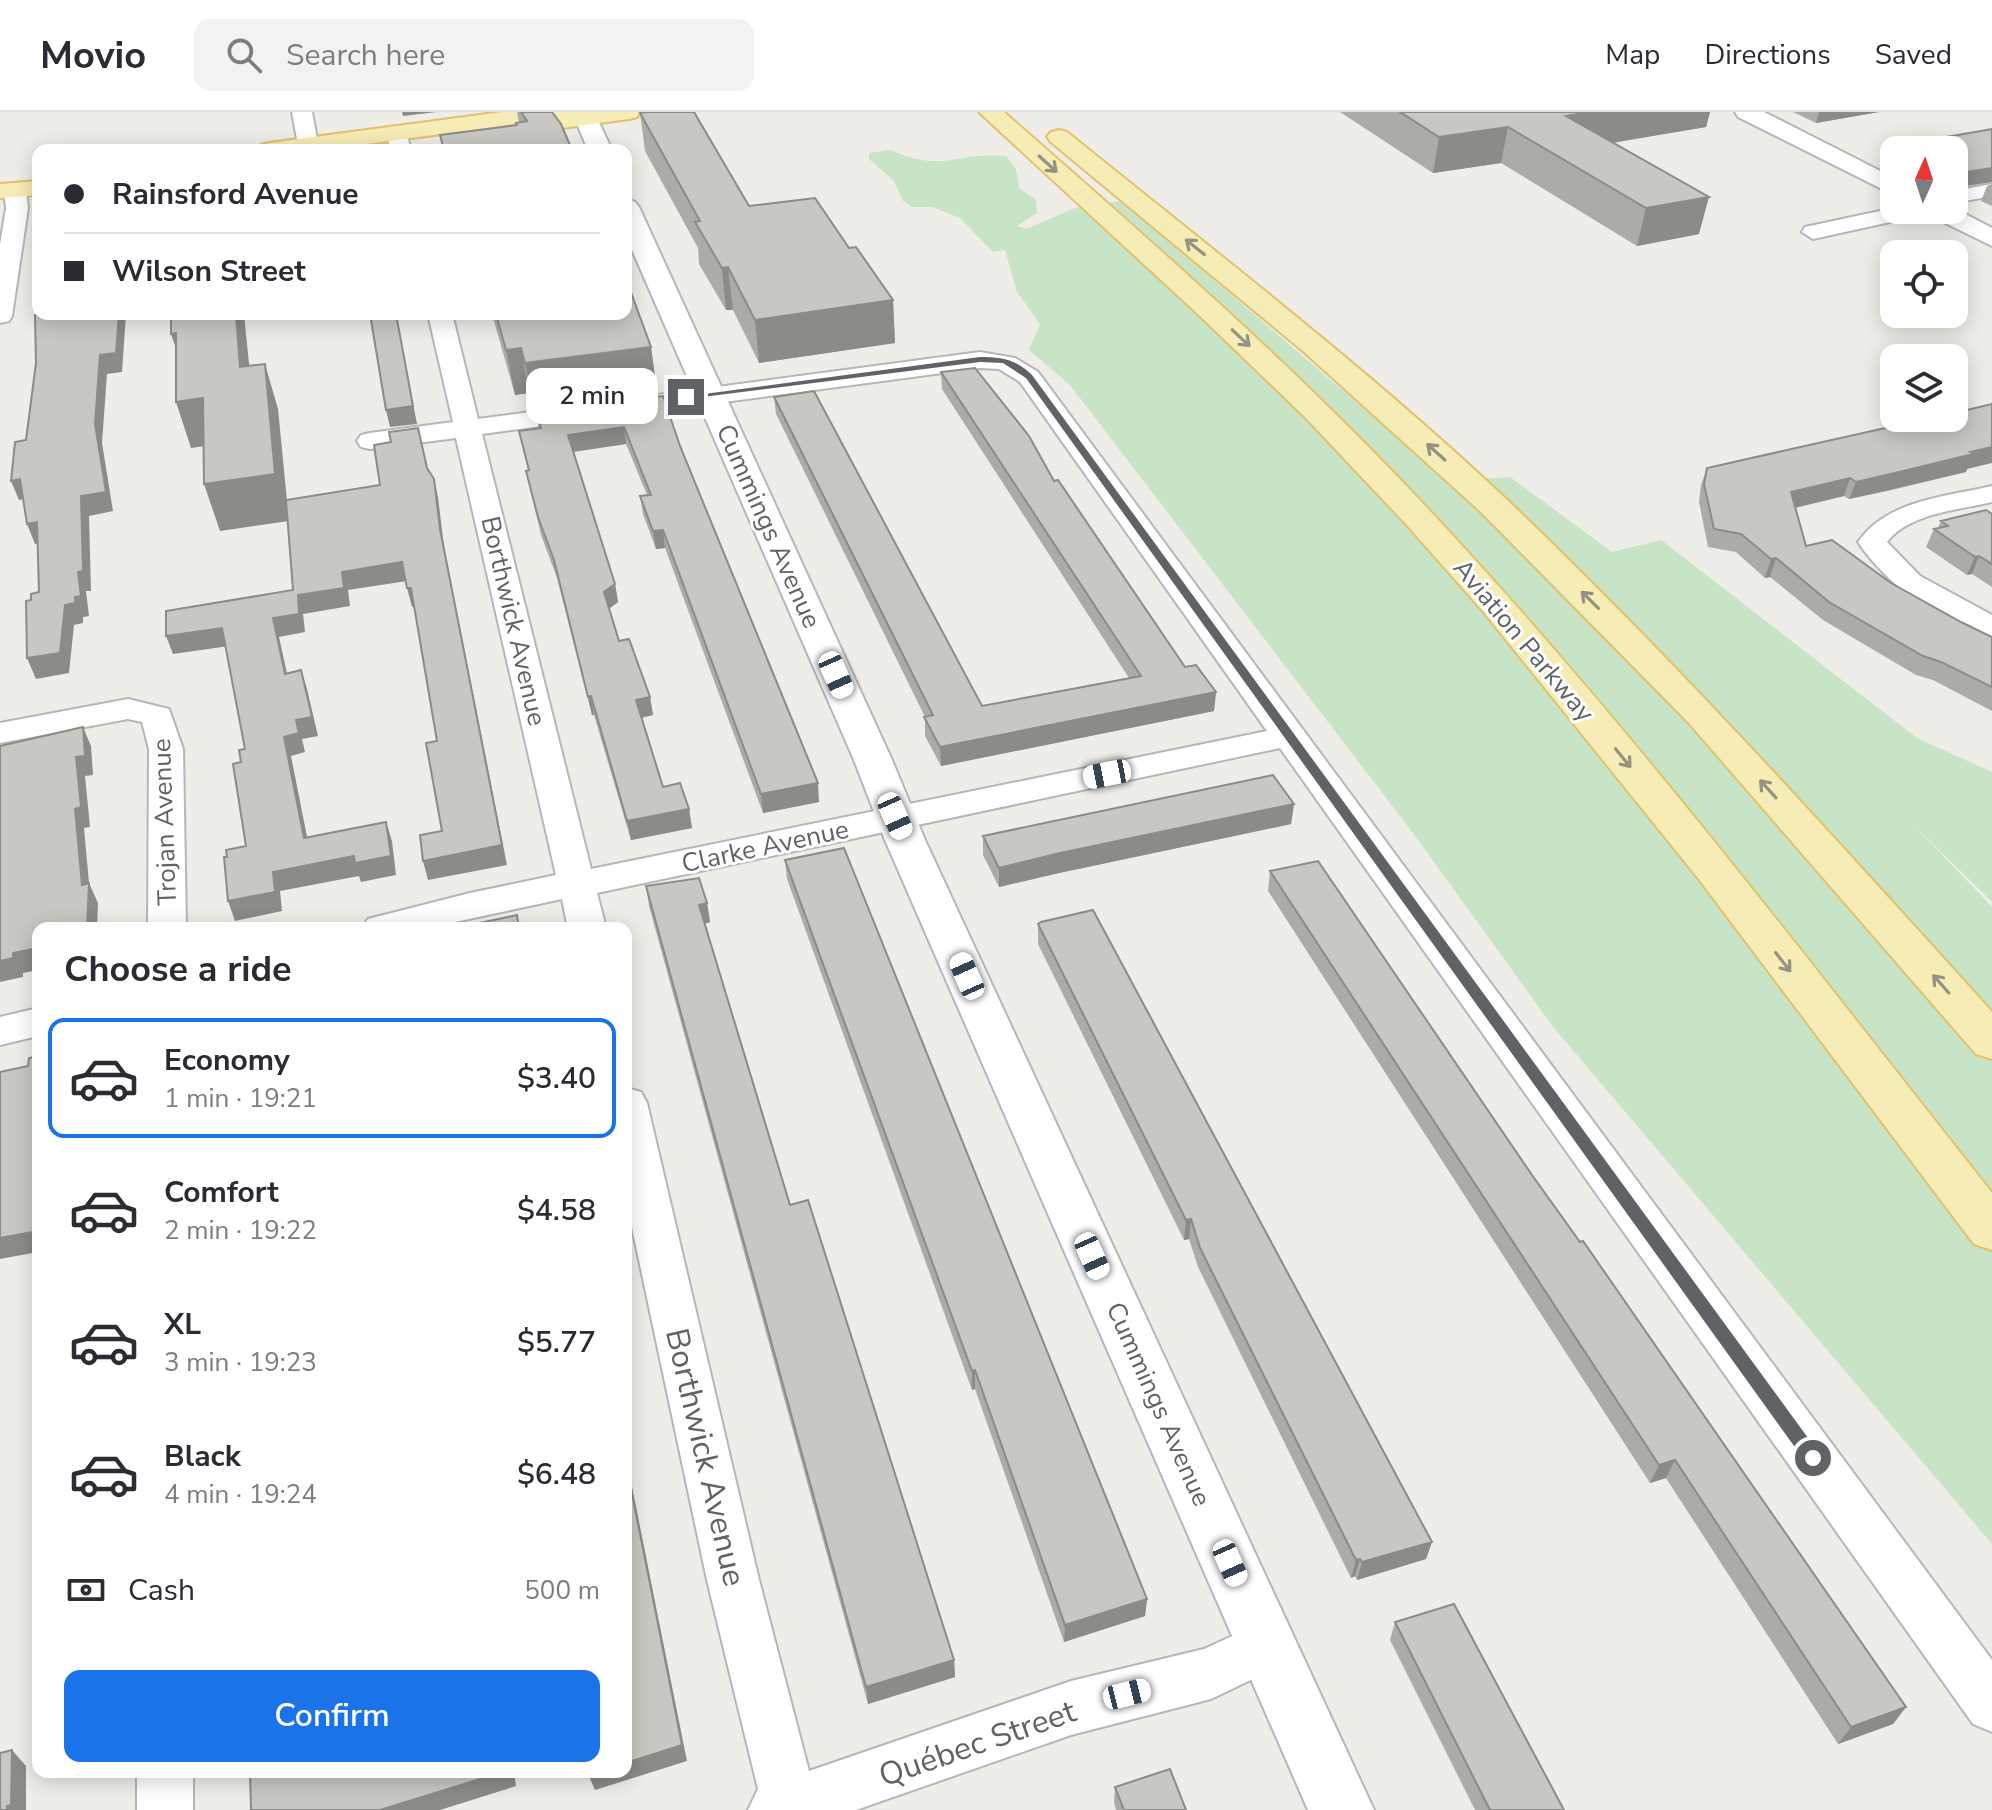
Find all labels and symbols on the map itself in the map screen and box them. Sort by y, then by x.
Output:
north arrow [1880,136,1968,224]
one-way arrow [1038,155,1058,173]
one-way arrow [1185,238,1206,256]
one-way arrow [1231,329,1251,348]
callout: 2 min [526,369,658,425]
route end [668,379,704,415]
street label: Cummings Avenue [708,419,829,634]
one-way arrow [1426,444,1446,462]
street label: Borthwick Avenue [472,513,555,729]
street label: Aviation Parkway [1445,551,1603,730]
one-way arrow [1581,591,1600,610]
car [815,648,857,702]
street label: Trojan Avenue [144,738,185,906]
one-way arrow [1614,747,1631,768]
car [1081,758,1133,790]
one-way arrow [1759,780,1777,800]
car [874,789,916,843]
street label: Clarke Avenue [678,812,852,881]
car [946,949,988,1003]
one-way arrow [1775,951,1792,972]
one-way arrow [1932,974,1950,994]
car [1071,1229,1113,1283]
street label: Cummings Avenue [1098,1297,1219,1512]
street label: Borthwick Avenue [655,1324,756,1590]
route start [1795,1440,1831,1476]
car [1209,1536,1251,1590]
car [1101,1677,1153,1711]
street label: Québec Street [873,1689,1082,1797]

